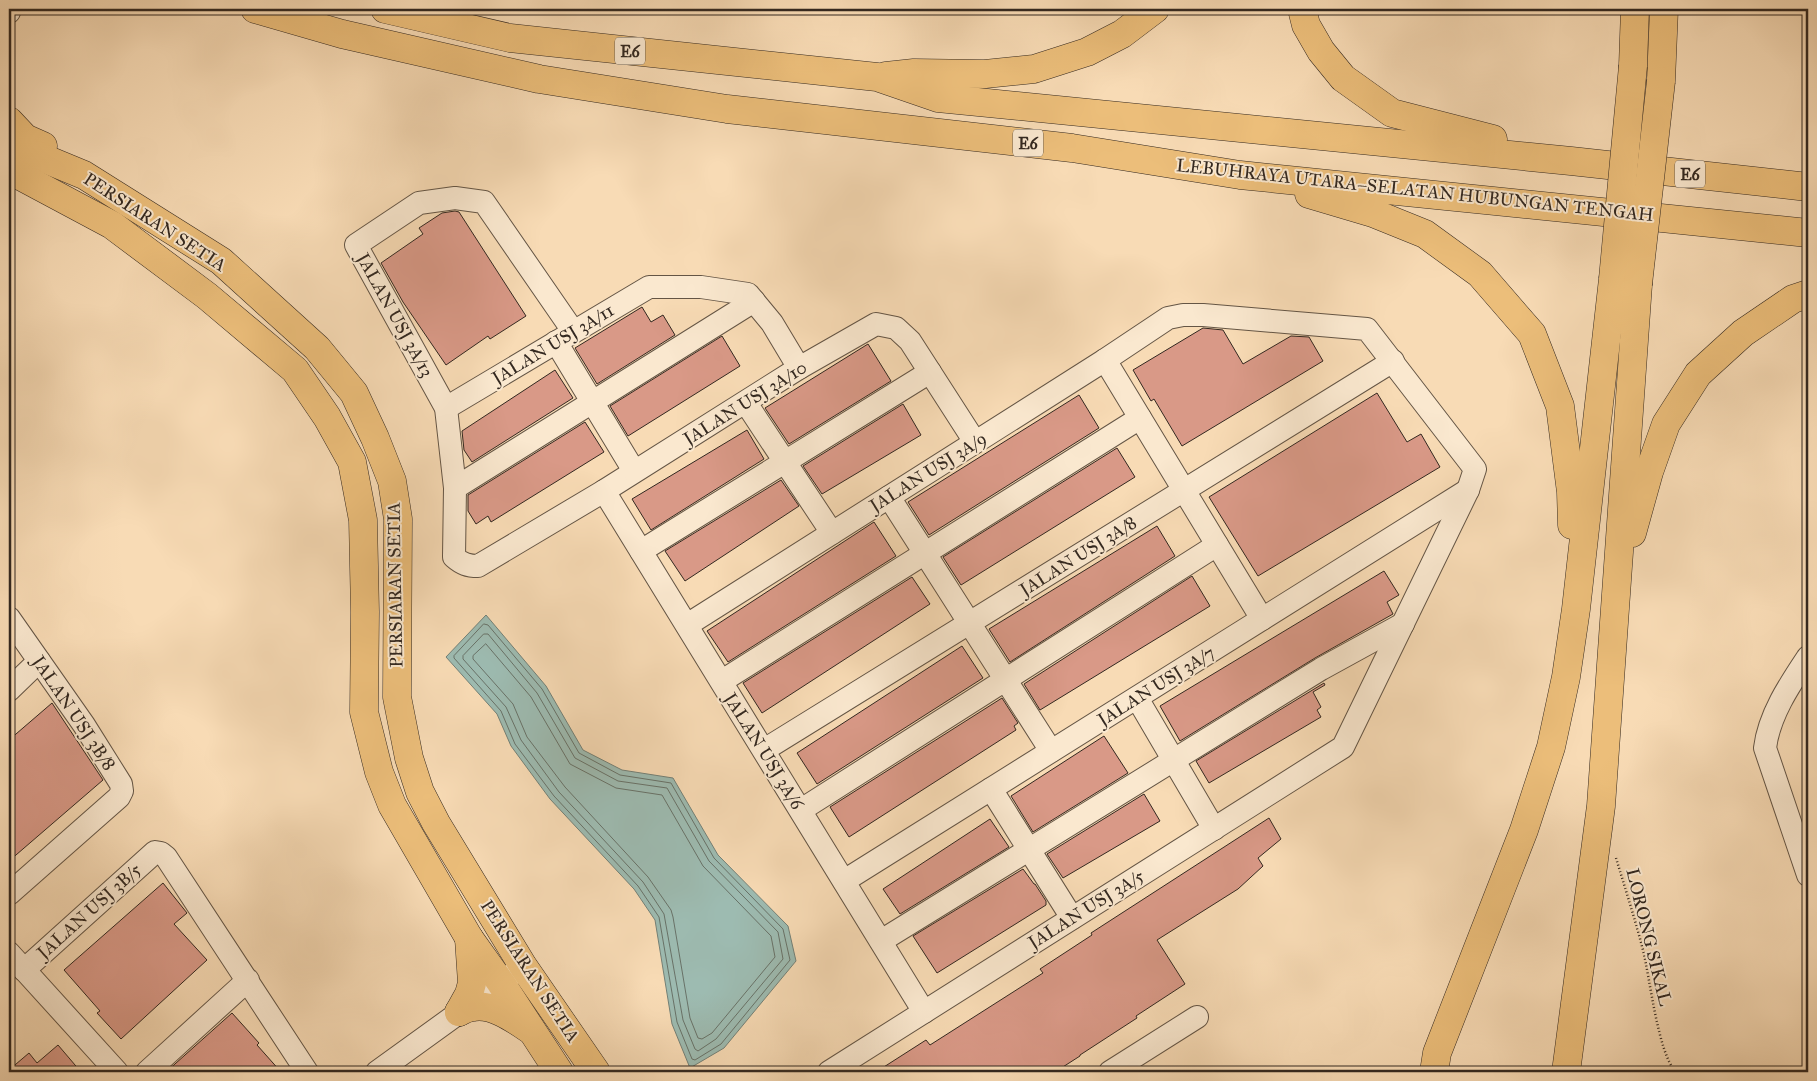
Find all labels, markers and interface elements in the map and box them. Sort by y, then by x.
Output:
road number: E6 [615,37,645,64]
road number: E6 [1013,130,1043,156]
street label: LEBUHRAYA UTARA–SELATAN HUBUNGAN TENGAH [1175,154,1655,226]
road number: E6 [1675,160,1705,188]
street label: PERSIARAN SETIA [80,168,230,276]
street label: JALAN USJ 3A/13 [350,247,438,381]
street label: JALAN USJ 3A/11 [486,299,618,391]
street label: JALAN USJ 3A/10 [677,356,811,452]
street label: JALAN USJ 3A/9 [864,427,991,519]
street label: PERSIARAN SETIA [383,502,407,668]
street label: JALAN USJ 3A/8 [1014,511,1141,603]
street label: JALAN USJ 3A/7 [1092,641,1219,733]
street label: JALAN USJ 3B/8 [26,650,120,775]
street label: JALAN USJ 3A/6 [717,687,809,815]
street label: JALAN USJ 3B/5 [31,858,147,966]
street label: JALAN USJ 3A/5 [1022,864,1149,955]
street label: LORONG SIKAL [1621,866,1677,1009]
street label: PERSIARAN SETIA [476,896,584,1046]

